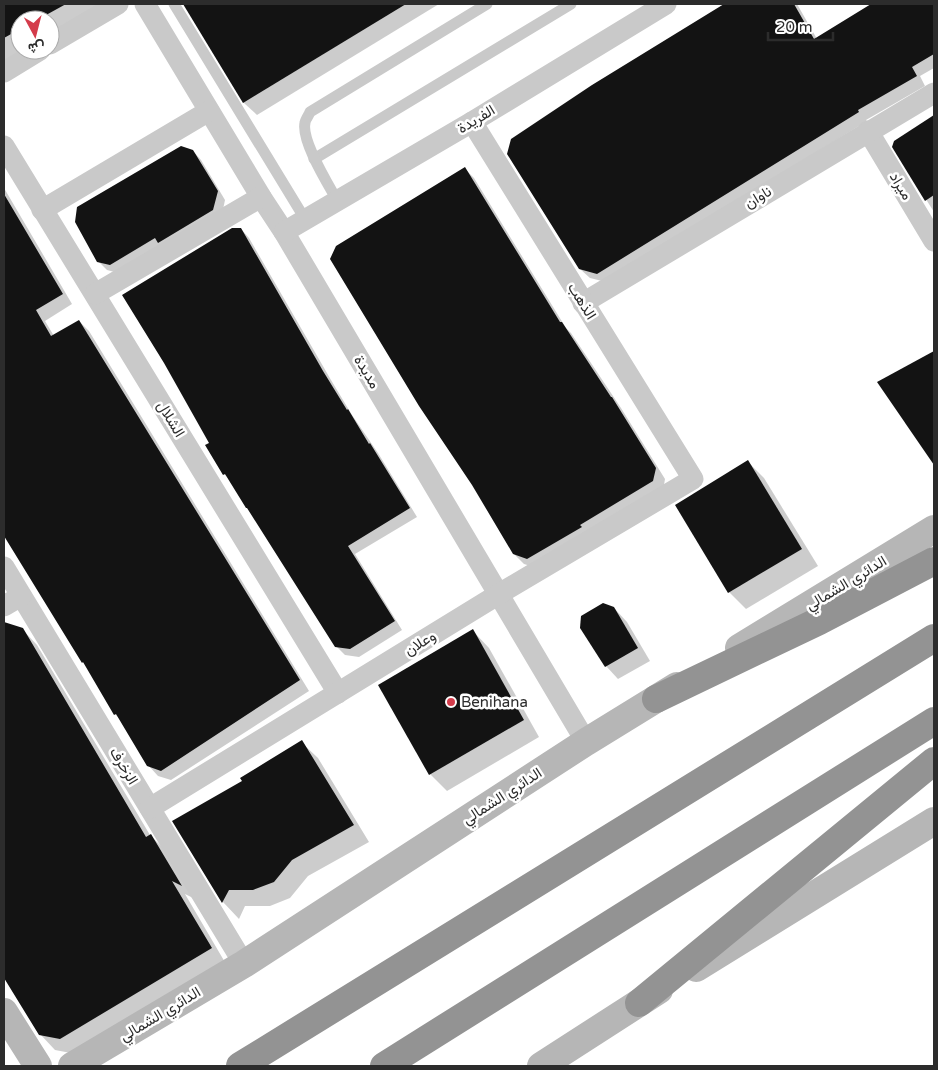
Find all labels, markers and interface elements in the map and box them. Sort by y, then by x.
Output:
north arrow [10,10,60,60]
scale bar [768,10,833,42]
text: 20 m [776,18,813,36]
text: ش [27,38,46,57]
street label: الفريدة [454,101,498,137]
street label: ميراد [886,169,916,203]
street label: ناوان [741,182,775,212]
street label: الذهب [564,279,600,323]
street label: مديدة [350,352,384,392]
street label: الشلال [153,398,189,440]
street label: الدائري الشمالي [802,552,892,618]
street label: وعلان [401,627,439,659]
place label: Benihana [461,693,528,711]
marker: Benihana [445,696,457,708]
street label: الزخرف [106,744,142,788]
street label: الدائري الشمالي [459,764,547,832]
street label: الدائري الشمالي [116,983,206,1049]

